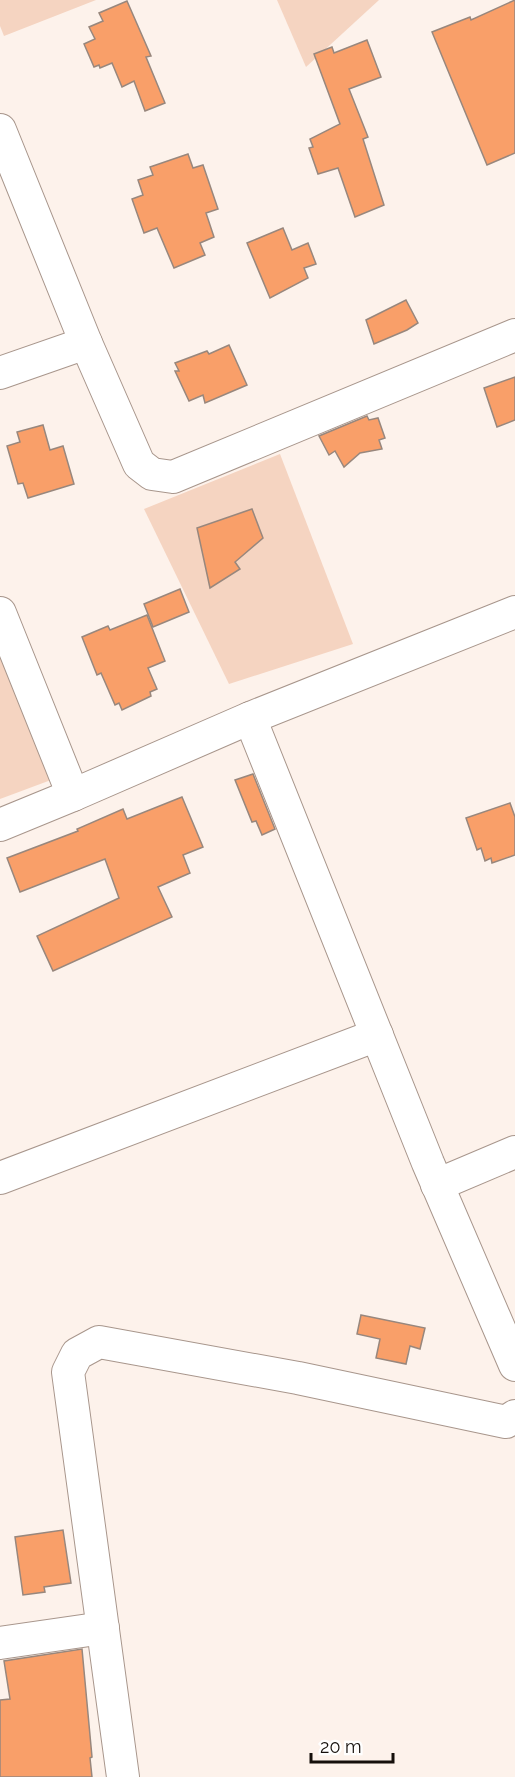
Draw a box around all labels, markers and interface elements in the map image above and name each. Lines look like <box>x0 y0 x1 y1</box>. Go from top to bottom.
scale bar <box>311 1726 394 1764</box>
text: 20 m <box>320 1736 362 1757</box>

